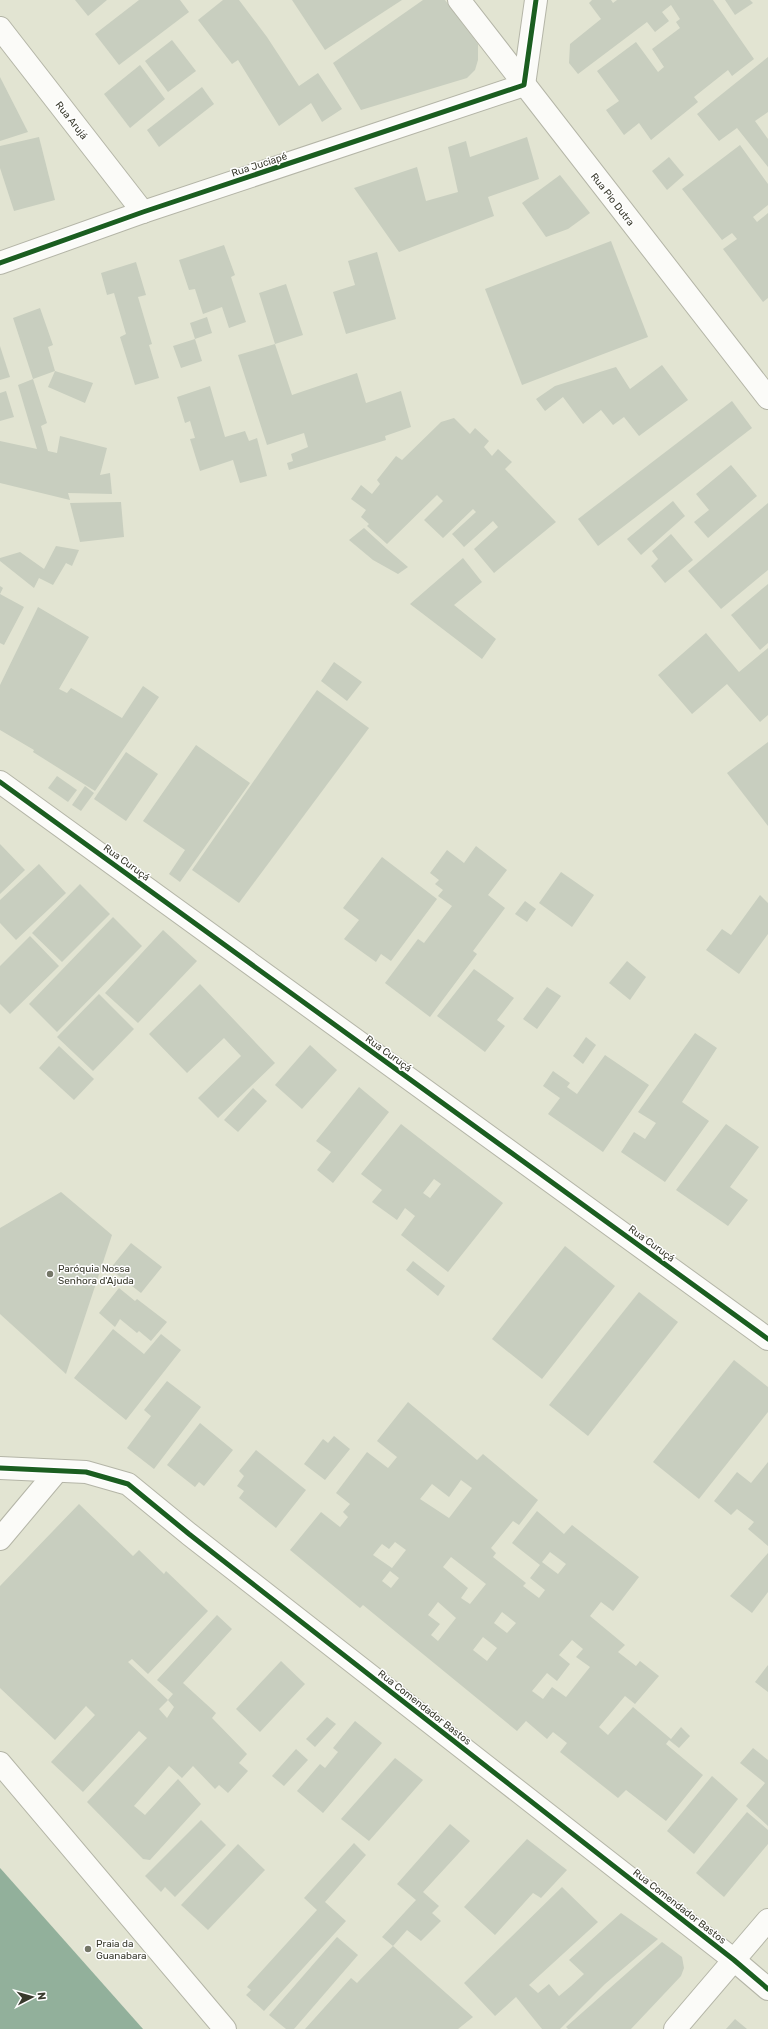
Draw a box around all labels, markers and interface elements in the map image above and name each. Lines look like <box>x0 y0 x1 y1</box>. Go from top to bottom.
street label: Rua Arujá <box>53 99 90 142</box>
street label: Rua Juciapé <box>230 150 289 180</box>
street label: Rua Pio Dutra <box>588 171 637 228</box>
street label: Rua Curuçá <box>101 842 152 884</box>
street label: Rua Curuçá <box>363 1033 414 1075</box>
street label: Rua Curuçá <box>626 1223 677 1265</box>
place label: Paróquia Nossa Senhora d'Ajuda <box>58 1263 134 1287</box>
marker: Paróquia Nossa Senhora d'Ajuda <box>45 1269 55 1279</box>
street label: Rua Comendador Bastos <box>375 1668 473 1748</box>
street label: Rua Comendador Bastos <box>630 1867 728 1947</box>
place label: Praia da Guanabara <box>96 1938 147 1962</box>
marker: Praia da Guanabara <box>83 1944 93 1954</box>
north arrow <box>12 1977 52 2017</box>
text: N <box>35 1991 48 2001</box>

